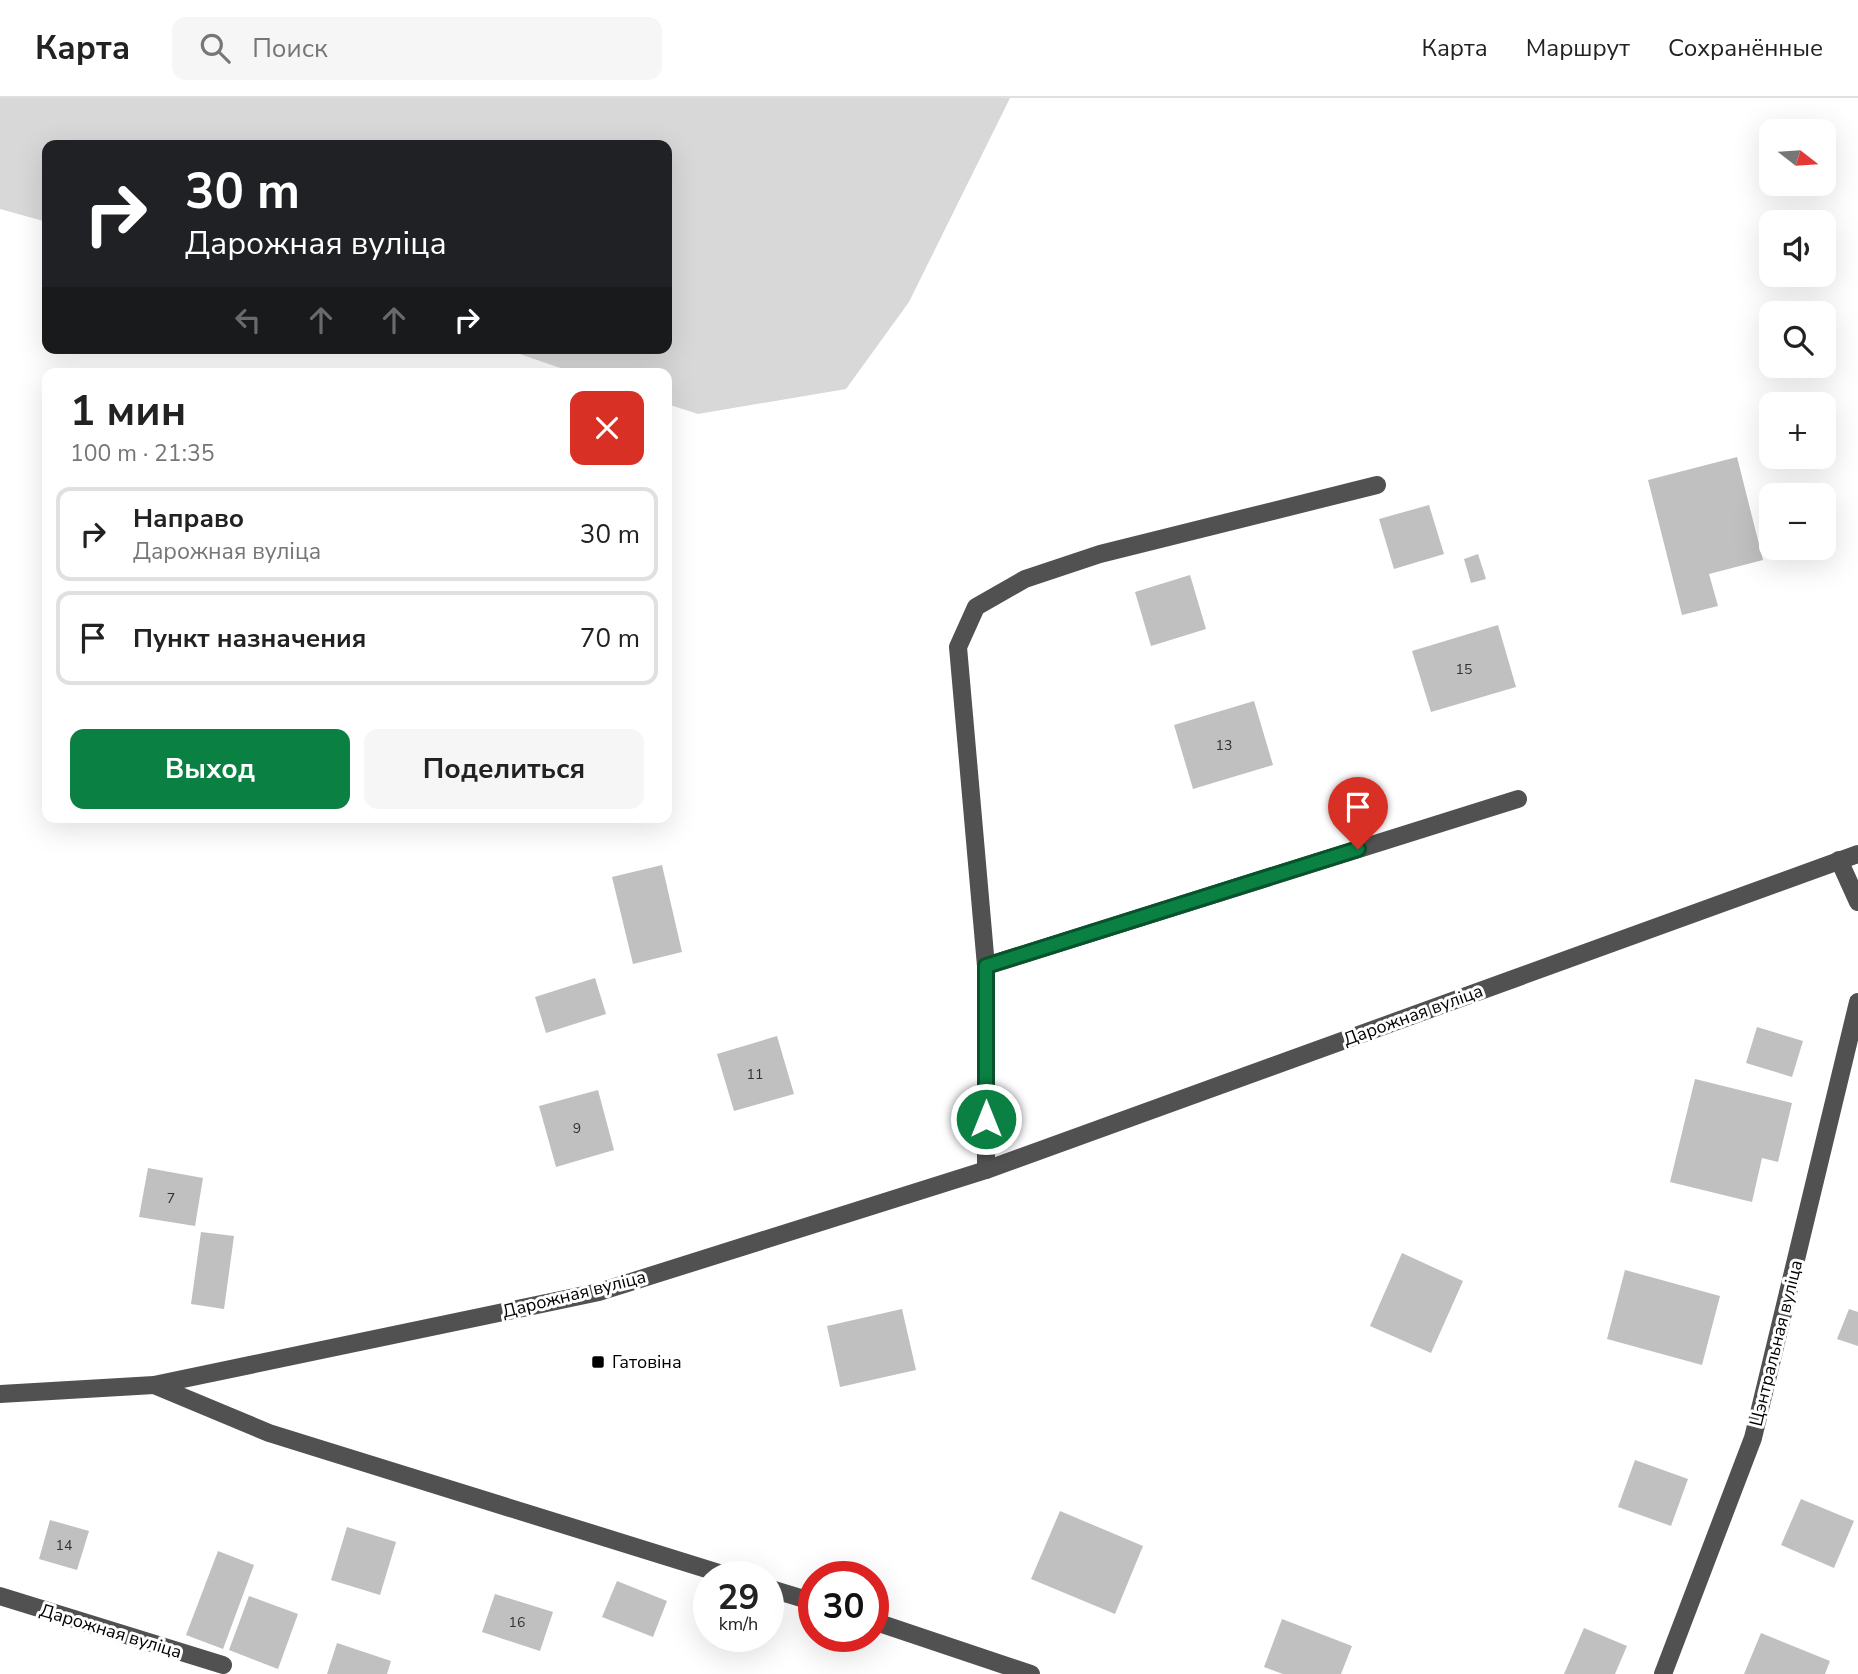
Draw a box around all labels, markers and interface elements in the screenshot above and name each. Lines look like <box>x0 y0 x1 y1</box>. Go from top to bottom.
search box <box>172 17 662 80</box>
text: Карта <box>35 26 130 71</box>
icon: search <box>196 29 234 67</box>
text: Поиск <box>252 31 328 66</box>
text: Карта <box>1422 32 1488 64</box>
text: Маршрут <box>1526 32 1630 64</box>
text: Сохранённые <box>1668 32 1823 64</box>
north arrow <box>1759 119 1836 196</box>
map controls <box>1759 119 1836 560</box>
text: 30 m <box>185 158 300 225</box>
icon: right <box>70 168 161 259</box>
button: sound <box>1759 210 1836 287</box>
text: Дарожная вуліца <box>185 222 447 265</box>
icon: left <box>229 301 267 339</box>
icon: ahead <box>302 301 340 339</box>
icon: ahead <box>375 301 413 339</box>
icon: right <box>448 301 486 339</box>
button: search <box>1759 301 1836 378</box>
text: 1 мин <box>70 383 186 440</box>
button: close <box>570 391 644 465</box>
button: + <box>1759 392 1836 469</box>
text: 100 m · 21:35 <box>70 438 215 469</box>
button: − <box>1759 483 1836 560</box>
text: Направо <box>133 501 244 536</box>
icon: right <box>74 515 112 553</box>
text: 30 m <box>580 517 640 552</box>
text: Дарожная вуліца <box>133 536 321 567</box>
icon: arrive <box>74 619 112 657</box>
text: Пункт назначения <box>133 621 366 656</box>
text: 70 m <box>580 621 640 656</box>
house number: 15 <box>1456 660 1472 679</box>
button: Выход <box>70 729 350 809</box>
button: Поделиться <box>364 729 644 809</box>
house number: 13 <box>1216 736 1232 755</box>
pin <box>1328 777 1388 849</box>
icon: arrive <box>1339 788 1377 826</box>
street label: Дарожная вуліца <box>1340 979 1486 1051</box>
house number: 11 <box>747 1065 763 1084</box>
position arrow <box>949 1082 1023 1156</box>
house number: 9 <box>573 1119 581 1138</box>
house number: 7 <box>167 1189 175 1208</box>
street label: Цэнтральная вуліца <box>1744 1257 1808 1429</box>
street label: Дарожная вуліца <box>500 1265 648 1323</box>
place label: Гатовіна <box>612 1350 682 1374</box>
marker: Гатовіна <box>590 1354 606 1370</box>
house number: 14 <box>56 1536 72 1555</box>
speed limit sign: 30 <box>798 1561 889 1652</box>
text: 29 <box>717 1574 760 1621</box>
street label: Дарожная вуліца <box>37 1598 185 1664</box>
text: km/h <box>719 1612 758 1636</box>
house number: 16 <box>509 1613 525 1632</box>

